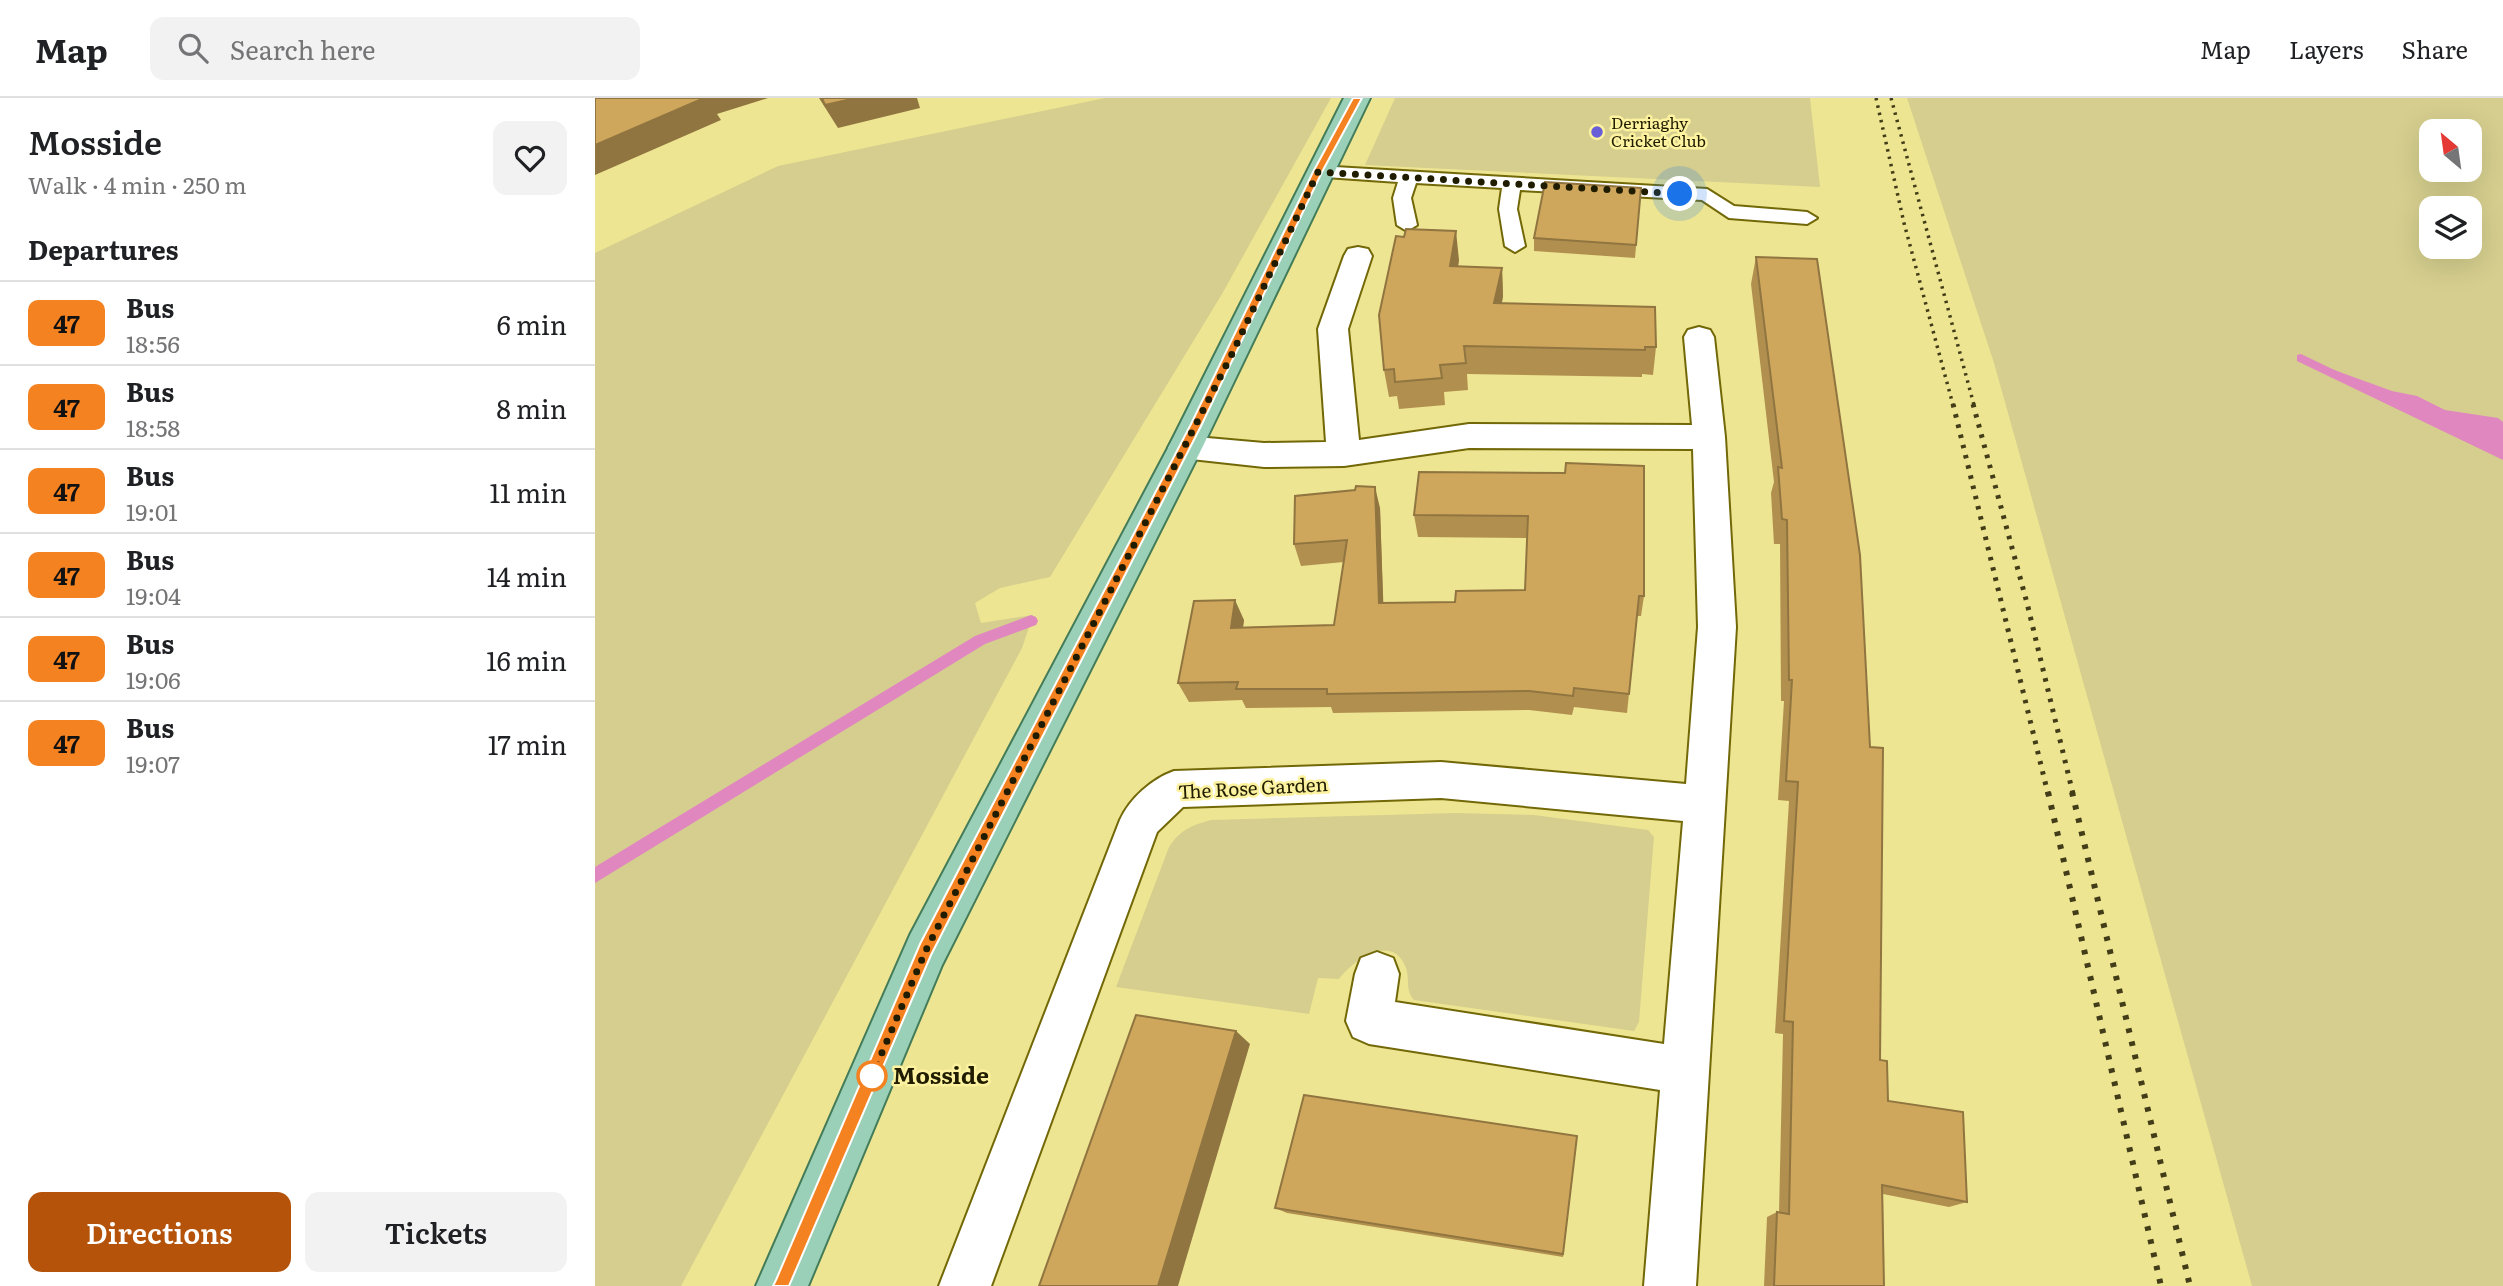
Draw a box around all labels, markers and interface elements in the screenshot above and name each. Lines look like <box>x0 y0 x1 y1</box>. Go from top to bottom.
search box <box>150 17 640 80</box>
text: Map <box>35 24 108 73</box>
icon: search <box>174 29 212 67</box>
text: Search here <box>230 29 376 68</box>
text: Map <box>2200 31 2251 66</box>
text: Layers <box>2289 31 2363 66</box>
text: Share <box>2401 31 2468 66</box>
place label: Derriaghy Cricket Club <box>1611 110 1706 152</box>
text: Mosside <box>28 116 162 165</box>
north arrow <box>2419 119 2481 182</box>
map controls <box>2419 119 2482 259</box>
button: heart <box>493 121 567 195</box>
marker: Derriaghy Cricket Club <box>1589 124 1605 140</box>
text: Walk · 4 min · 250 m <box>28 167 247 201</box>
your location <box>1662 176 1697 211</box>
button: layers <box>2419 196 2482 259</box>
text: Departures <box>28 229 179 268</box>
text: Bus <box>126 287 174 326</box>
text: 6 min <box>497 304 567 343</box>
text: 47 <box>53 305 80 340</box>
text: 18:56 <box>126 326 180 360</box>
text: Bus <box>126 371 174 410</box>
text: 8 min <box>496 388 567 427</box>
text: 47 <box>53 389 80 424</box>
text: 18:58 <box>126 410 180 444</box>
text: Bus <box>126 455 174 494</box>
text: 11 min <box>490 472 567 511</box>
text: 47 <box>53 473 80 508</box>
text: 19:01 <box>126 494 178 528</box>
text: Bus <box>126 539 174 578</box>
text: 14 min <box>487 556 567 595</box>
text: 47 <box>53 557 80 592</box>
text: 19:04 <box>126 578 181 612</box>
text: Bus <box>126 623 174 662</box>
text: 16 min <box>486 640 567 679</box>
text: 47 <box>53 641 80 676</box>
text: 19:06 <box>126 662 181 696</box>
text: Bus <box>126 707 174 746</box>
text: 17 min <box>488 724 567 763</box>
text: 47 <box>53 725 80 760</box>
text: 19:07 <box>126 746 180 780</box>
street label: The Rose Garden <box>1177 769 1329 805</box>
place label: Mosside <box>893 1057 989 1091</box>
marker: Mosside <box>857 1061 887 1091</box>
button: Directions <box>28 1192 291 1272</box>
button: Tickets <box>305 1192 567 1272</box>

